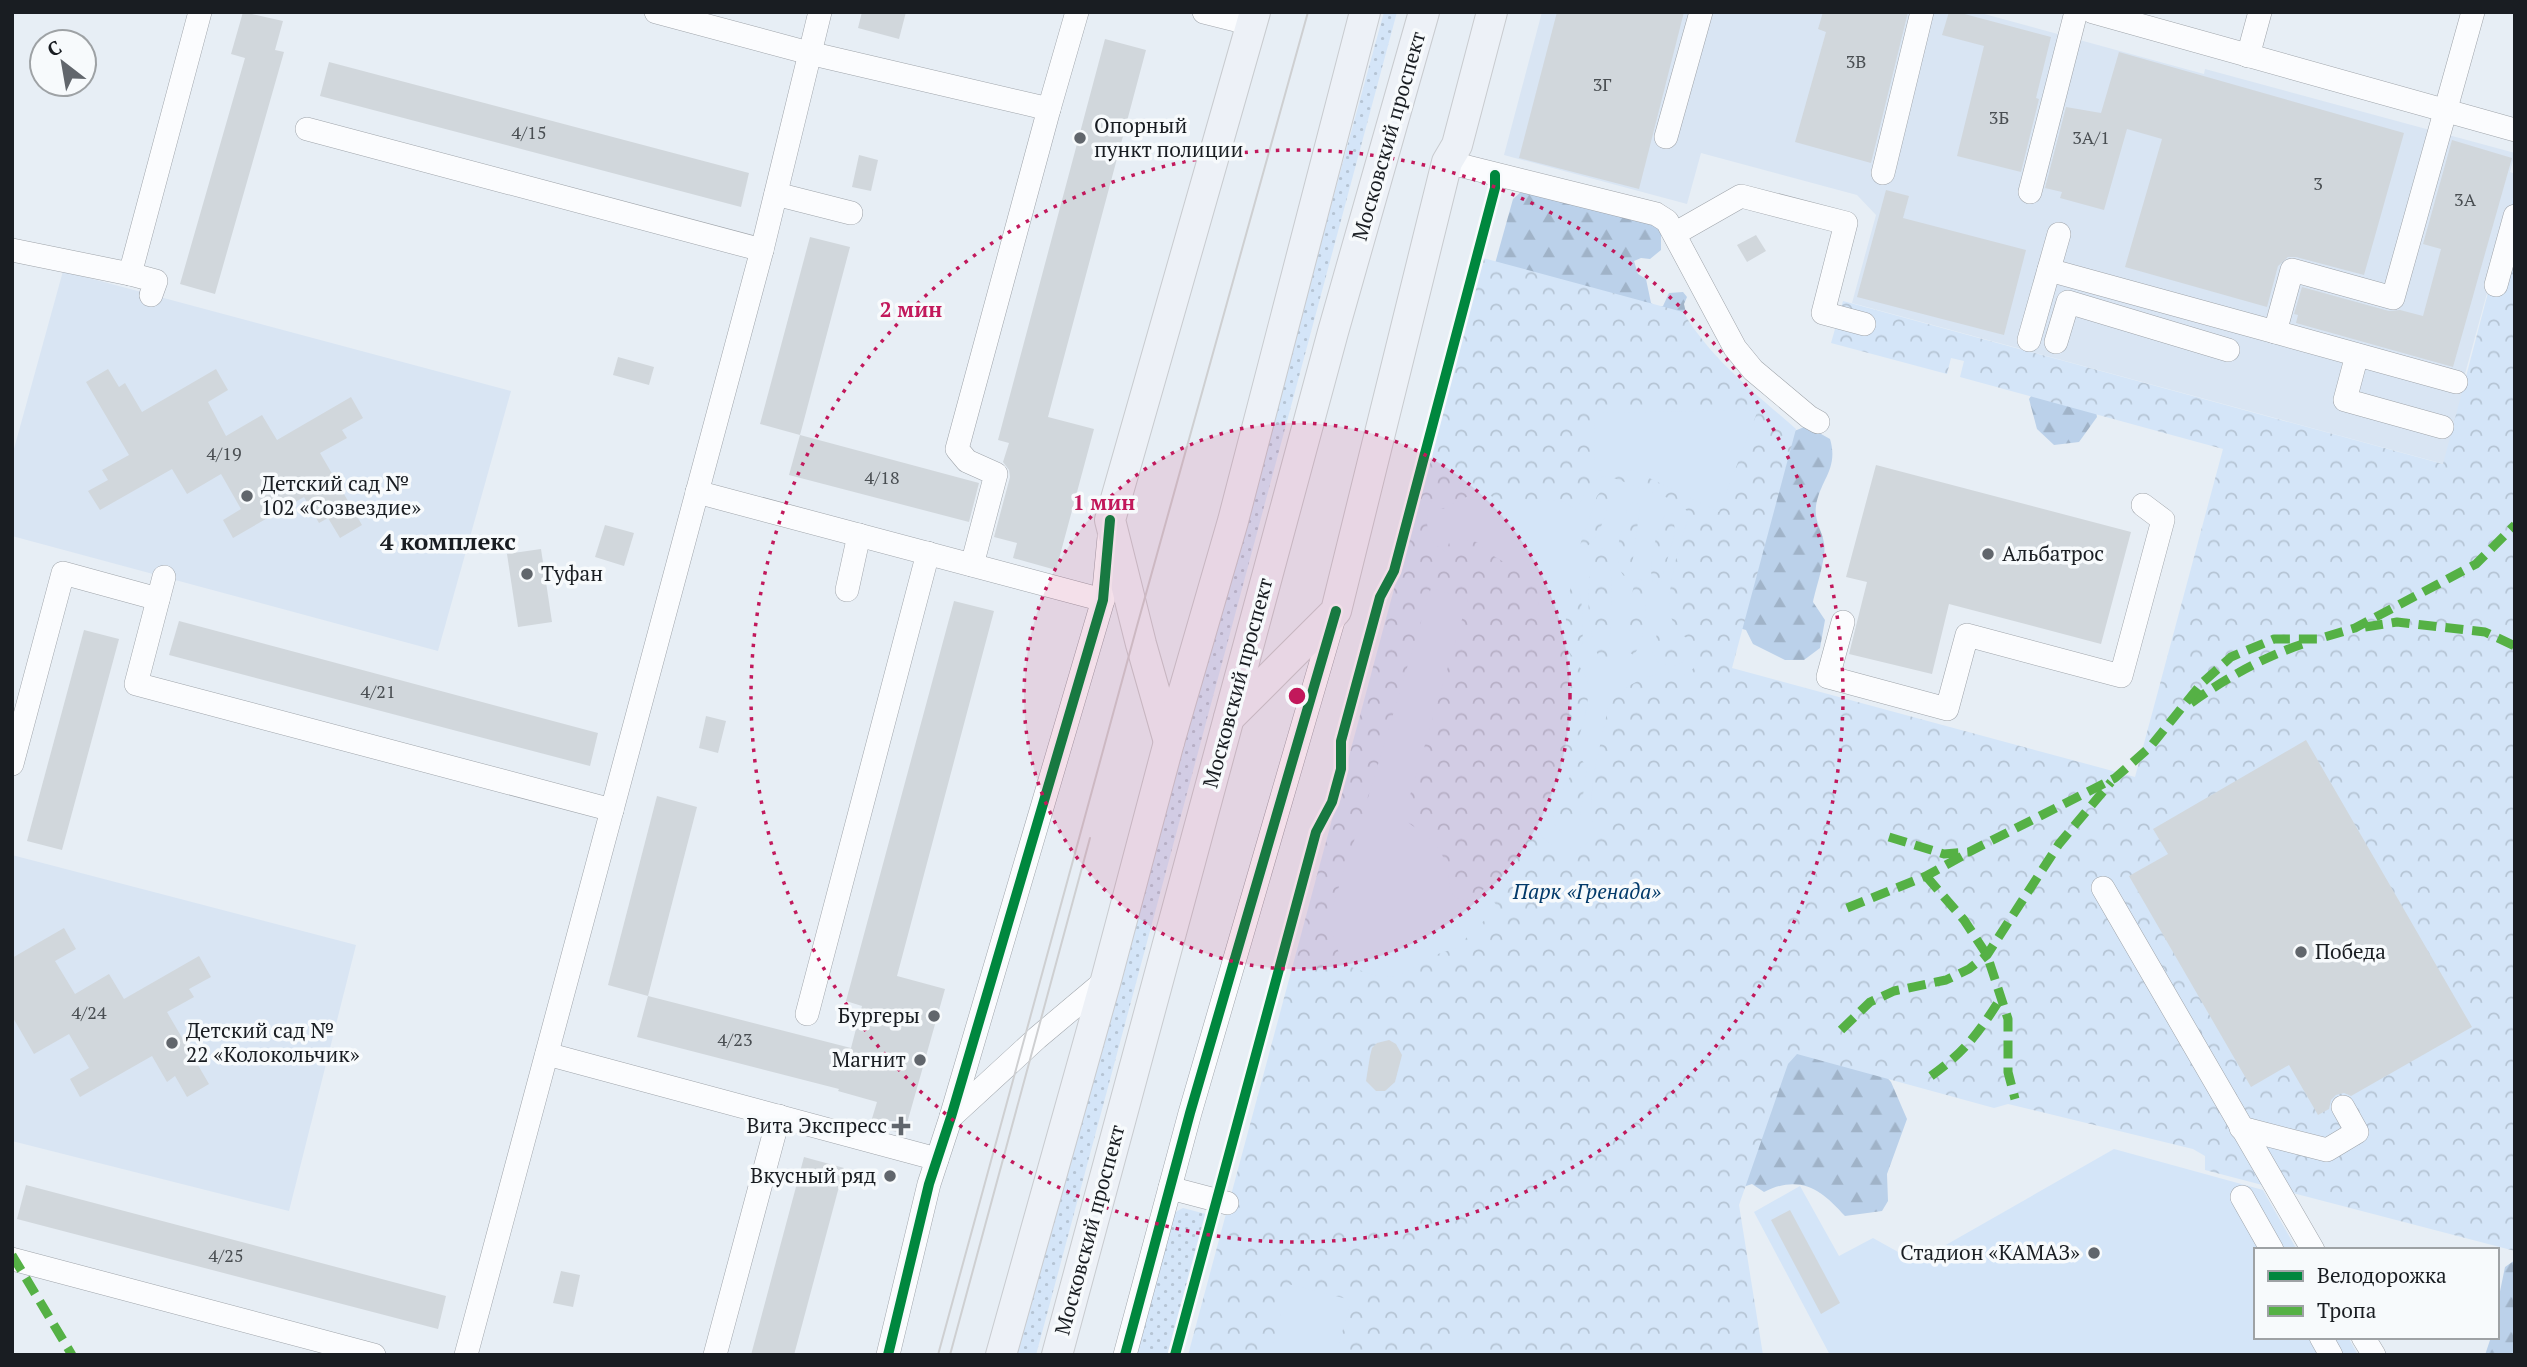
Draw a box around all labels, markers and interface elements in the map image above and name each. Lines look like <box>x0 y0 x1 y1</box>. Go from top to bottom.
north arrow <box>28 28 98 98</box>
street label: Московский проспект <box>1345 28 1431 244</box>
text: С <box>42 34 66 62</box>
house number: 3В <box>1846 49 1866 73</box>
house number: 3Г <box>1593 72 1611 96</box>
house number: 3Б <box>1989 105 2009 129</box>
place label: Опорный пункт полиции <box>1094 111 1243 163</box>
house number: 4/15 <box>512 120 546 144</box>
house number: 3А/1 <box>2072 125 2110 149</box>
marker: Опорный пункт полиции <box>1072 130 1088 146</box>
house number: 3 <box>2313 171 2323 195</box>
house number: 3А <box>2454 187 2477 211</box>
text: 2 мин <box>880 295 942 323</box>
house number: 4/19 <box>207 441 241 465</box>
house number: 4/18 <box>865 465 899 489</box>
place label: Детский сад № 102 «Созвездие» <box>261 469 421 521</box>
marker: Детский сад № 102 «Созвездие» <box>239 488 255 504</box>
text: 1 мин <box>1073 488 1135 516</box>
district label: 4 комплекс <box>380 525 516 557</box>
place label: Альбатрос <box>2002 539 2104 567</box>
marker: Альбатрос <box>1980 546 1996 562</box>
place label: Туфан <box>541 559 603 587</box>
marker: Туфан <box>519 566 535 582</box>
street label: Московский проспект <box>1196 575 1279 791</box>
house number: 4/21 <box>361 679 395 703</box>
centre of rings <box>1285 684 1309 708</box>
park label: Парк «Гренада» <box>1512 877 1661 905</box>
place label: Победа <box>2315 937 2386 965</box>
marker: Победа <box>2293 944 2309 960</box>
house number: 4/24 <box>72 1000 107 1024</box>
place label: Бургеры <box>838 1001 920 1029</box>
marker: Бургеры <box>926 1008 942 1024</box>
place label: Детский сад № 22 «Колокольчик» <box>186 1016 360 1068</box>
house number: 4/23 <box>718 1027 752 1051</box>
marker: Детский сад № 22 «Колокольчик» <box>164 1035 180 1051</box>
place label: Магнит <box>832 1045 906 1073</box>
marker: Магнит <box>912 1052 928 1068</box>
place label: Вита Экспресс <box>746 1111 887 1139</box>
marker: Вита Экспресс <box>893 1118 909 1134</box>
street label: Московский проспект <box>1048 1122 1131 1338</box>
place label: Вкусный ряд <box>750 1161 876 1189</box>
marker: Вкусный ряд <box>882 1168 898 1184</box>
place label: Стадион «КАМАЗ» <box>1900 1238 2080 1266</box>
house number: 4/25 <box>209 1243 243 1267</box>
marker: Стадион «КАМАЗ» <box>2086 1245 2102 1261</box>
legend <box>2254 1248 2499 1339</box>
text: Велодорожка <box>2317 1261 2447 1289</box>
text: Тропа <box>2317 1296 2377 1324</box>

